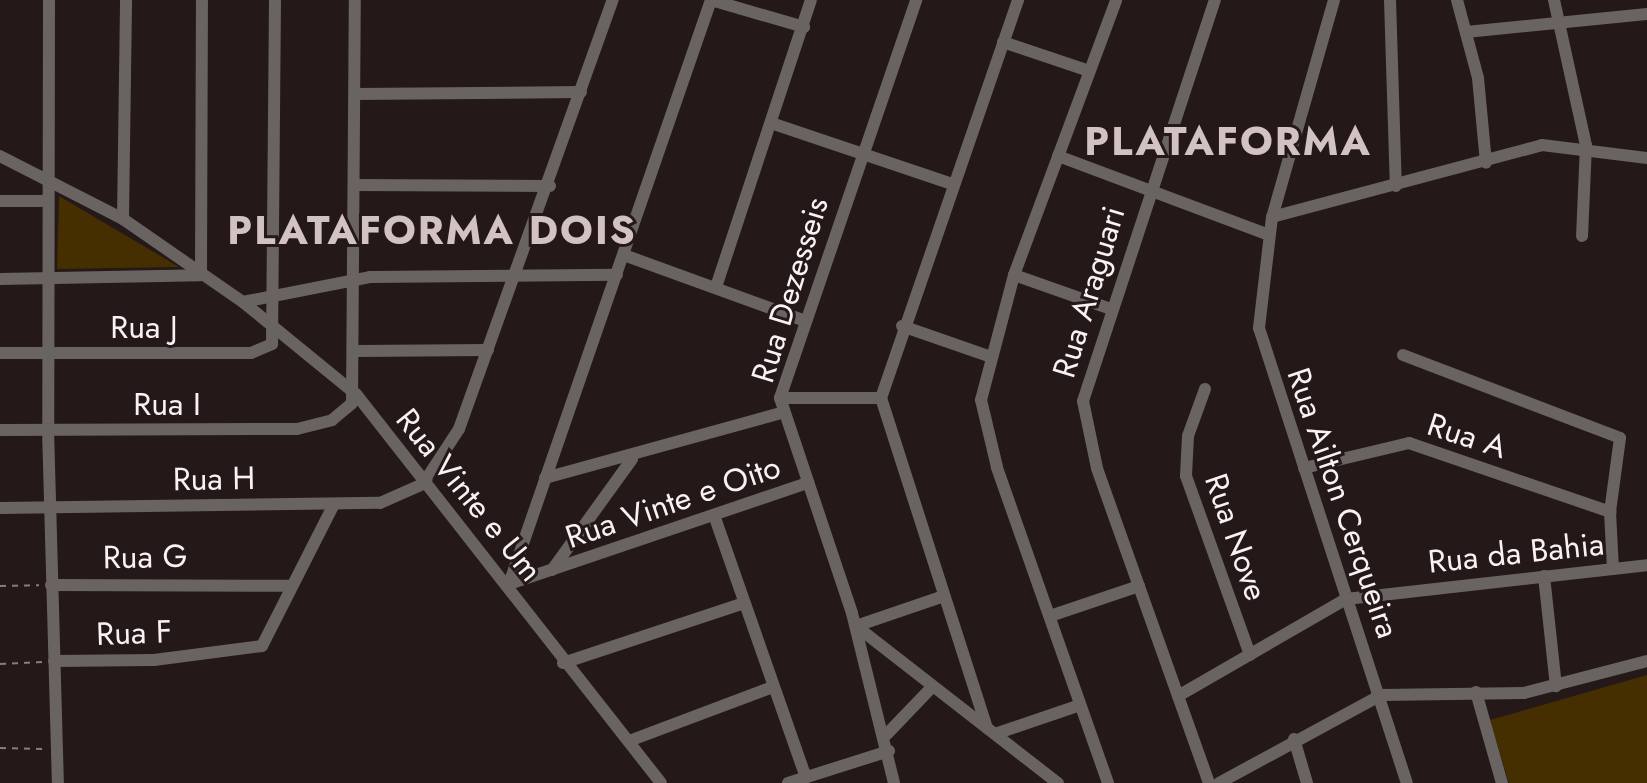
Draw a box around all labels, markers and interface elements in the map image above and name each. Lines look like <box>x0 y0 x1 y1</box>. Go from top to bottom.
district label: PLATAFORMA <box>1084 117 1372 165</box>
street label: Rua Dezesseis <box>744 193 836 387</box>
street label: Rua Araguari <box>1045 202 1133 382</box>
district label: PLATAFORMA DOIS <box>227 206 637 254</box>
street label: Rua J <box>110 308 178 346</box>
street label: Rua Ailton Cerqueira <box>1279 363 1407 643</box>
street label: Rua I <box>133 385 201 423</box>
street label: Rua Vinte e Um <box>388 401 550 589</box>
street label: Rua A <box>1423 405 1511 467</box>
street label: Rua Vinte e Oito <box>561 447 785 557</box>
street label: Rua H <box>172 459 256 499</box>
street label: Rua Nove <box>1196 469 1276 605</box>
street label: Rua da Bahia <box>1426 525 1606 581</box>
street label: Rua G <box>102 537 188 577</box>
street label: Rua F <box>95 612 173 654</box>

